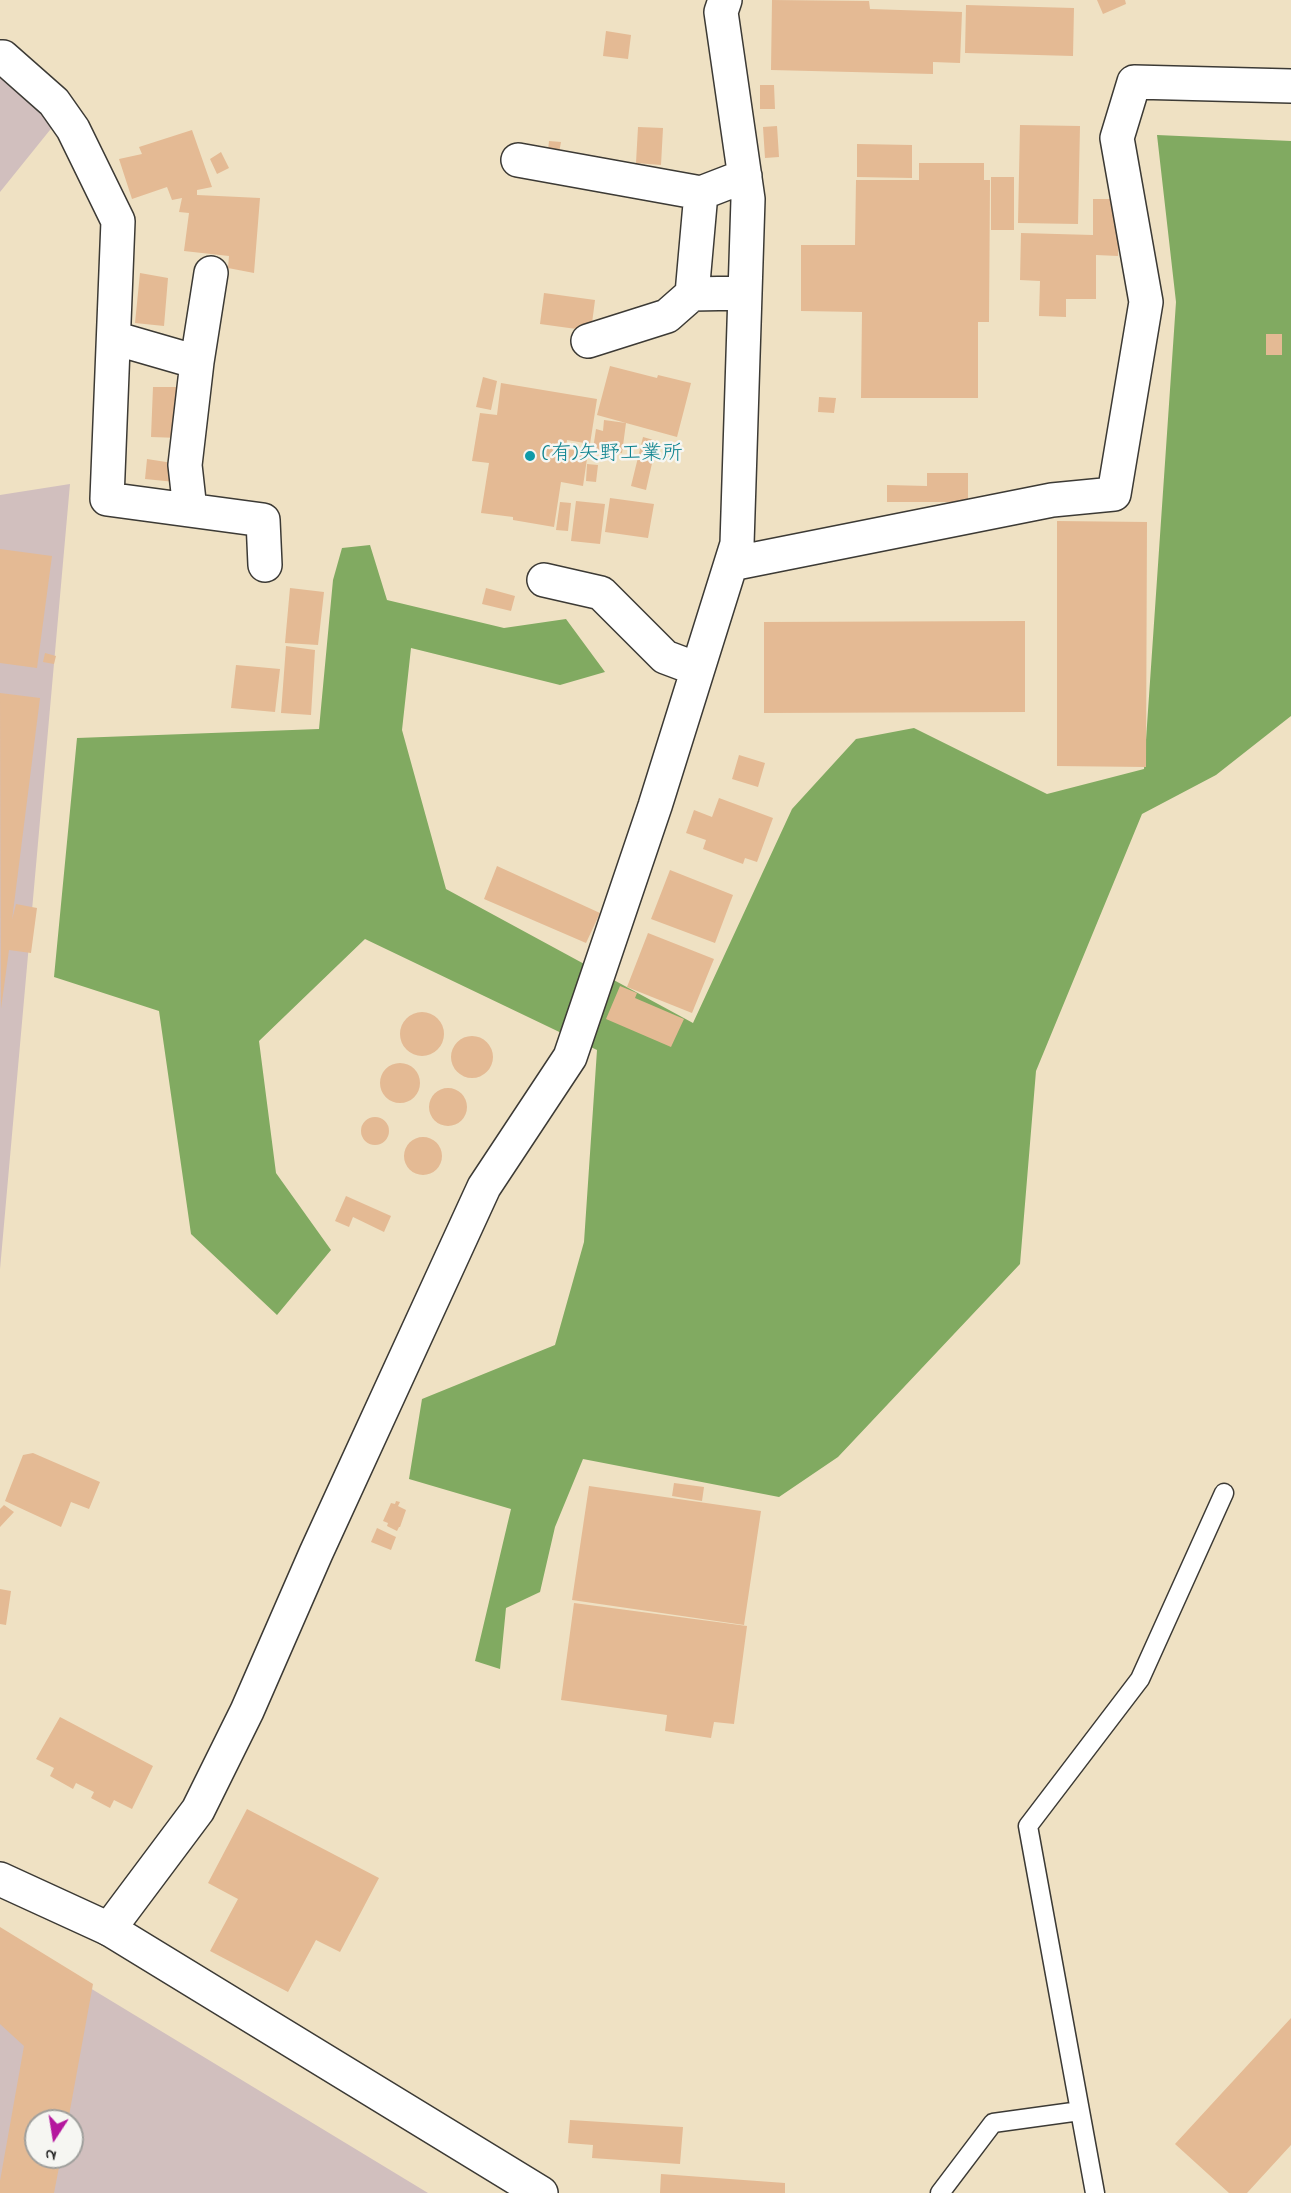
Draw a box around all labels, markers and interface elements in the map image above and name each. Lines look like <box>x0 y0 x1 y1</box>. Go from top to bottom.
place label: (有)矢野工業所 <box>542 443 683 469</box>
marker: (有)矢野工業所 <box>523 449 537 463</box>
north arrow <box>24 2109 84 2169</box>
text: N <box>43 2142 58 2168</box>

